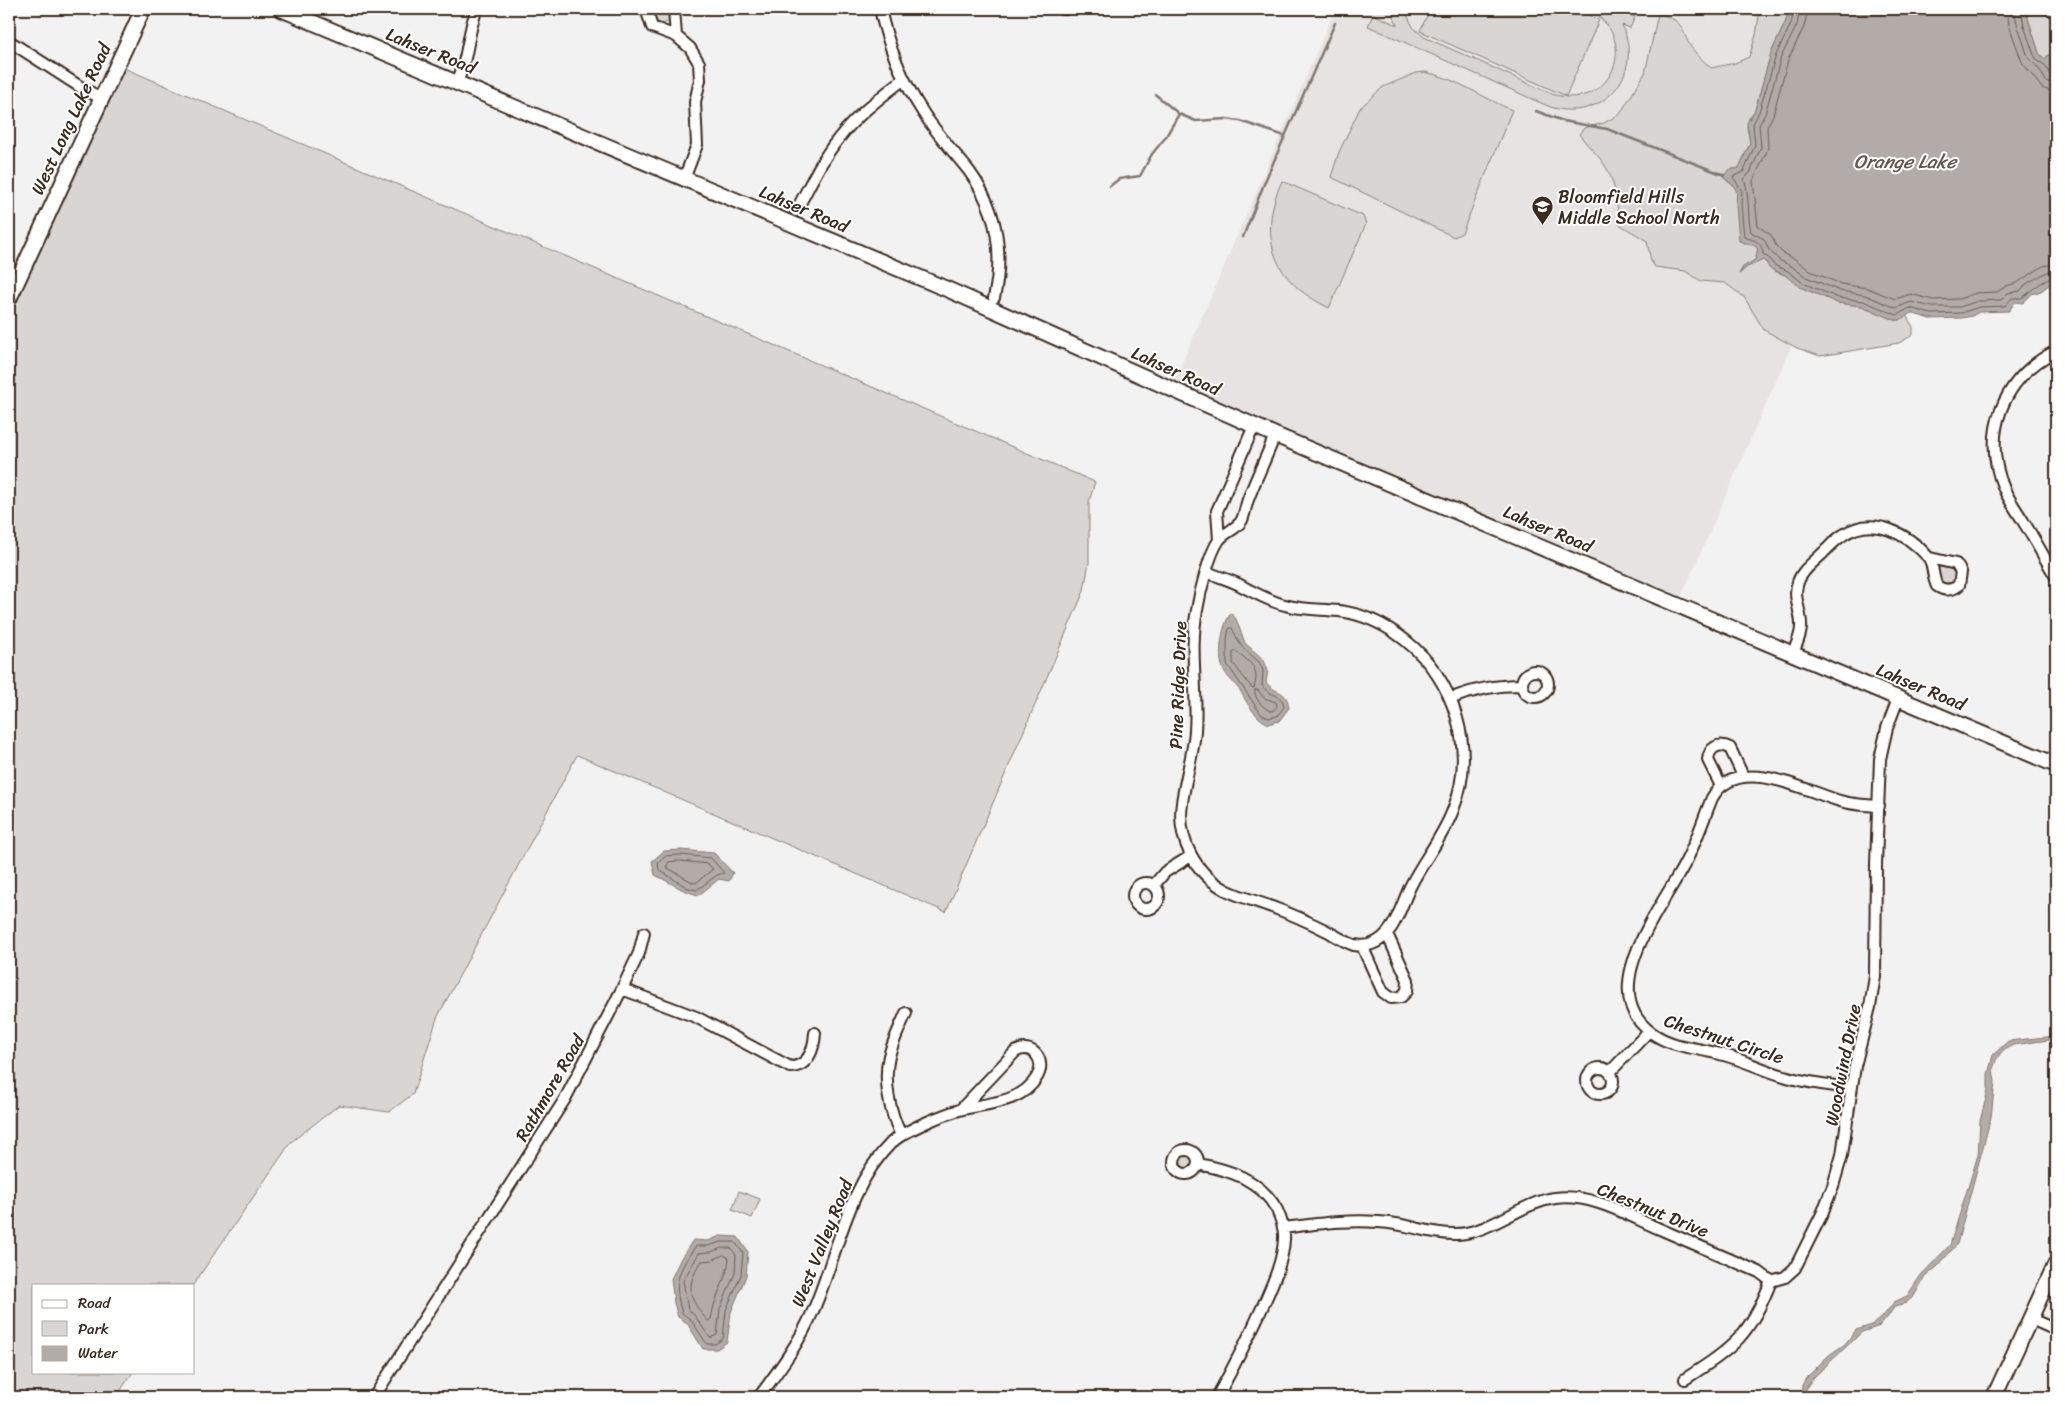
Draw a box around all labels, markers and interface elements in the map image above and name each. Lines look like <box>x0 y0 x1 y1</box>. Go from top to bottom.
street label: Lahser Road <box>381 18 482 84</box>
street label: West Long Lake Road <box>22 36 121 200</box>
water label: Orange Lake <box>1854 145 1958 178</box>
street label: Lahser Road <box>754 176 855 243</box>
place label: Bloomfield Hills Middle School North <box>1558 181 1720 234</box>
school or university icon: Bloomfield Hills Middle School North <box>1530 195 1554 226</box>
street label: Lahser Road <box>1126 337 1227 405</box>
street label: Lahser Road <box>1498 496 1599 563</box>
street label: Pine Ridge Drive <box>1160 620 1196 750</box>
street label: Lahser Road <box>1871 654 1972 721</box>
street label: Woodwind Drive <box>1815 1001 1871 1129</box>
street label: Chestnut Circle <box>1660 1005 1788 1073</box>
street label: Rathmore Road <box>506 1027 595 1148</box>
street label: West Valley Road <box>782 1173 863 1312</box>
street label: Chestnut Drive <box>1592 1173 1714 1247</box>
legend <box>32 1284 195 1374</box>
text: Road <box>78 1290 111 1316</box>
text: Park <box>78 1316 109 1342</box>
text: Water <box>78 1340 118 1366</box>

